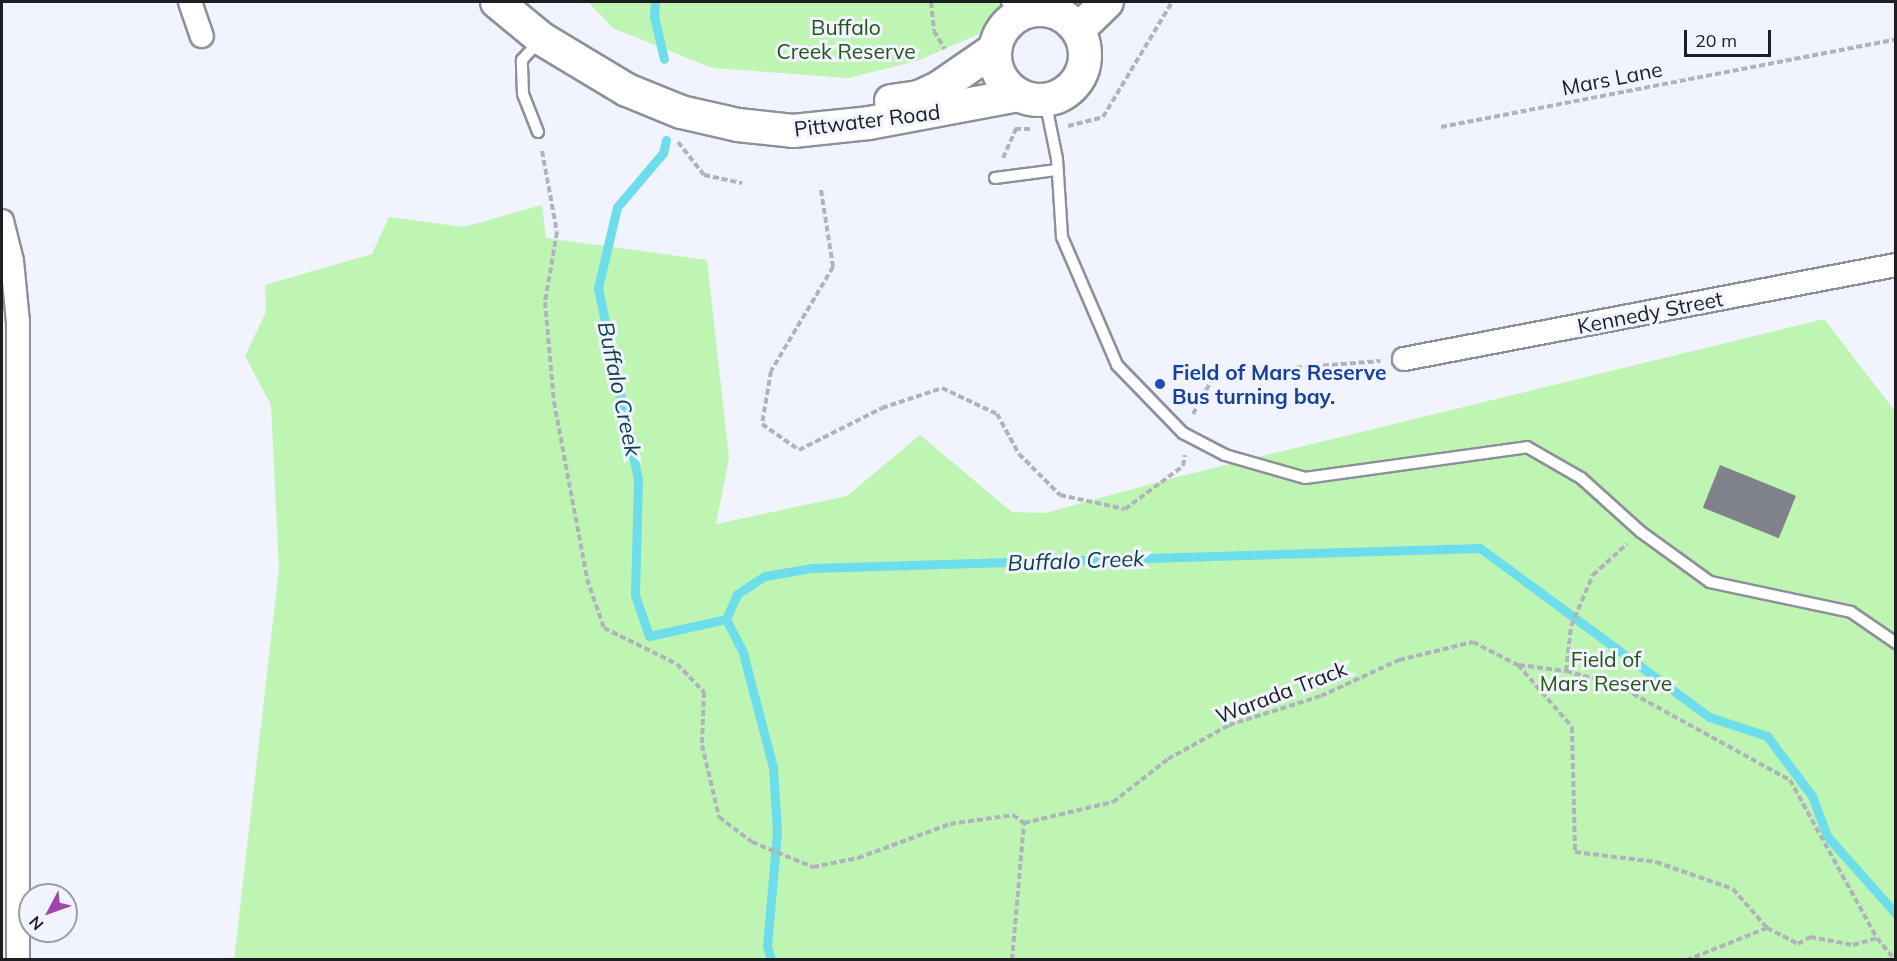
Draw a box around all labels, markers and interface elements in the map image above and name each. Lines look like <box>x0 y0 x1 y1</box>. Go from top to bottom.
park label: Buffalo Creek Reserve <box>776 14 916 64</box>
scale bar <box>1687 18 1774 56</box>
text: 20 m <box>1695 29 1737 52</box>
street label: Mars Lane <box>1560 56 1664 100</box>
street label: Pittwater Road <box>792 99 942 141</box>
street label: Kennedy Street <box>1575 286 1725 338</box>
water label: Buffalo Creek <box>592 319 646 459</box>
place label: Field of Mars Reserve Bus turning bay. <box>1172 359 1386 409</box>
marker: Field of Mars Reserve Bus turning bay. <box>1153 377 1167 391</box>
water label: Buffalo Creek <box>1007 545 1145 577</box>
park label: Field of Mars Reserve <box>1540 646 1672 696</box>
street label: Warada Track <box>1212 656 1350 728</box>
north arrow <box>18 883 78 943</box>
text: N <box>24 912 47 935</box>

